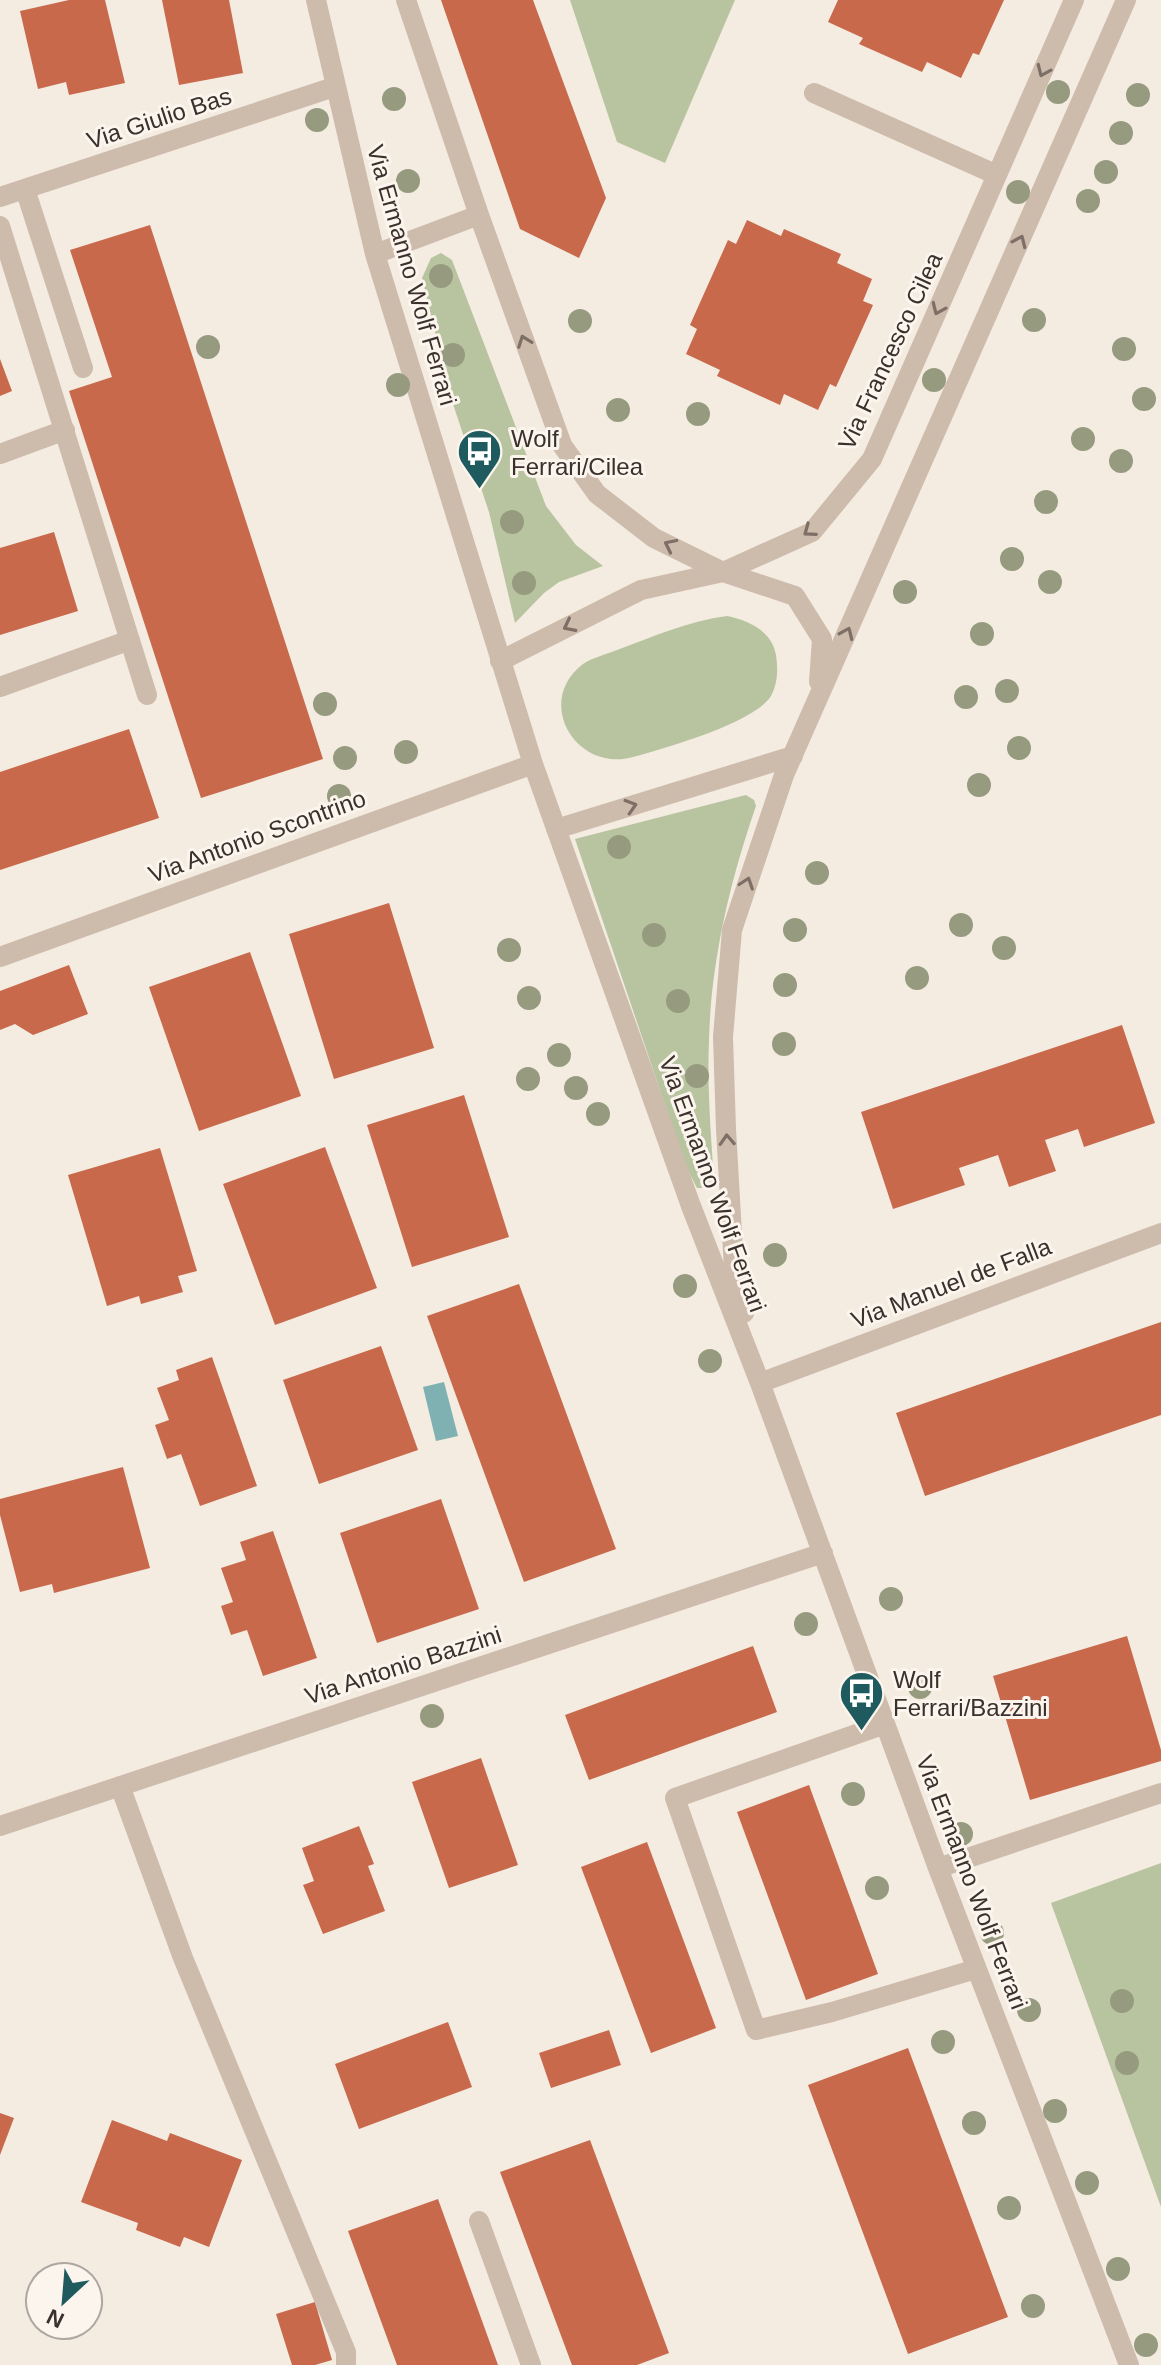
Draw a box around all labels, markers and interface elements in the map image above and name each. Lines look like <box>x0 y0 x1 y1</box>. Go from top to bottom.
one-way arrow <box>1036 63 1052 78</box>
street label: Via Giulio Bas <box>83 82 235 154</box>
street label: Via Ermanno Wolf Ferrari <box>362 142 462 408</box>
one-way arrow <box>1010 235 1026 249</box>
street label: Via Francesco Cilea <box>832 248 948 454</box>
one-way arrow <box>932 301 948 316</box>
one-way arrow <box>518 335 534 349</box>
place label: Wolf Ferrari/Cilea <box>511 425 644 480</box>
bus stop icon: Wolf Ferrari/Cilea <box>456 428 504 491</box>
one-way arrow <box>803 521 818 536</box>
one-way arrow <box>663 540 678 555</box>
one-way arrow <box>563 617 578 632</box>
one-way arrow <box>837 627 853 641</box>
street label: Via Antonio Scontrino <box>145 784 369 888</box>
one-way arrow <box>624 799 637 815</box>
one-way arrow <box>738 877 754 891</box>
street label: Via Ermanno Wolf Ferrari <box>654 1053 772 1315</box>
one-way arrow <box>718 1133 735 1146</box>
street label: Via Manuel de Falla <box>847 1232 1055 1334</box>
street label: Via Antonio Bazzini <box>301 1620 505 1710</box>
place label: Wolf Ferrari/Bazzini <box>893 1666 1048 1721</box>
bus stop icon: Wolf Ferrari/Bazzini <box>838 1669 886 1732</box>
street label: Via Ermanno Wolf Ferrari <box>911 1751 1033 2013</box>
north arrow <box>24 2261 104 2341</box>
text: N <box>43 2304 68 2333</box>

